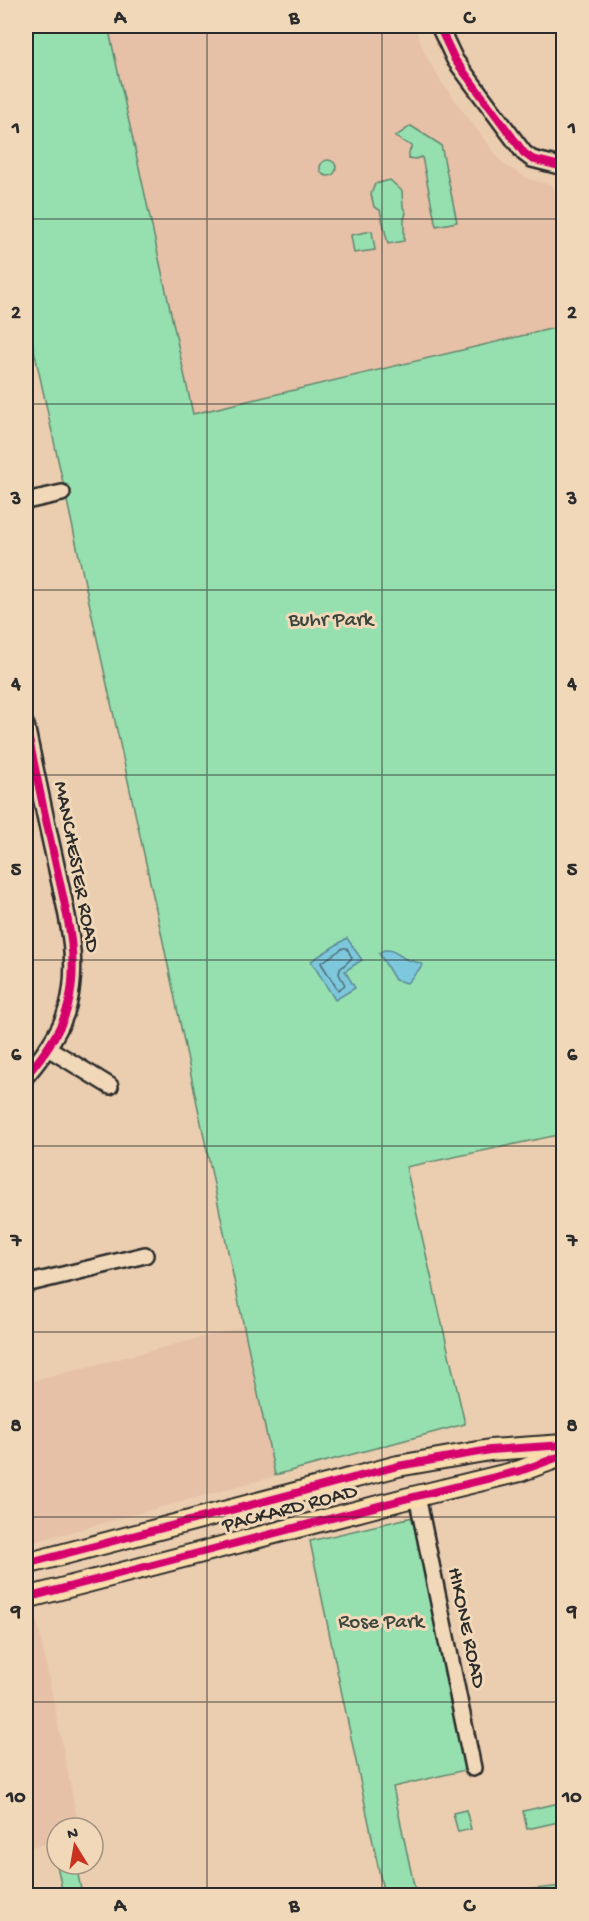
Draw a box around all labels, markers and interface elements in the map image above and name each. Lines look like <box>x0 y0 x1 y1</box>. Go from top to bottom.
text: A <box>113 8 128 31</box>
text: B <box>288 8 300 31</box>
text: C <box>463 8 477 31</box>
text: 1 <box>11 118 20 141</box>
text: 1 <box>567 118 576 141</box>
text: 2 <box>11 303 21 326</box>
text: 2 <box>567 303 577 326</box>
text: 3 <box>10 489 21 512</box>
text: 3 <box>566 489 577 512</box>
park label: Buhr Park <box>288 609 376 634</box>
text: 4 <box>10 674 21 697</box>
text: 4 <box>566 674 577 697</box>
street label: MANCHESTER ROAD <box>46 779 104 955</box>
text: 5 <box>11 860 22 883</box>
text: 5 <box>567 860 578 883</box>
text: 6 <box>11 1045 22 1068</box>
text: 6 <box>567 1045 578 1068</box>
text: 7 <box>10 1231 23 1254</box>
text: 7 <box>566 1231 579 1254</box>
text: 8 <box>11 1416 22 1439</box>
text: 8 <box>567 1416 578 1439</box>
street label: PACKARD ROAD <box>219 1480 361 1540</box>
street label: HIKONE ROAD <box>440 1565 490 1691</box>
text: 9 <box>10 1602 21 1625</box>
text: 9 <box>566 1602 577 1625</box>
park label: Rose Park <box>338 1611 426 1636</box>
text: 10 <box>5 1787 26 1810</box>
text: 10 <box>561 1787 582 1810</box>
north arrow <box>45 1816 105 1876</box>
text: N <box>66 1824 80 1845</box>
text: A <box>113 1896 128 1919</box>
text: B <box>288 1896 300 1919</box>
text: C <box>463 1896 477 1919</box>

